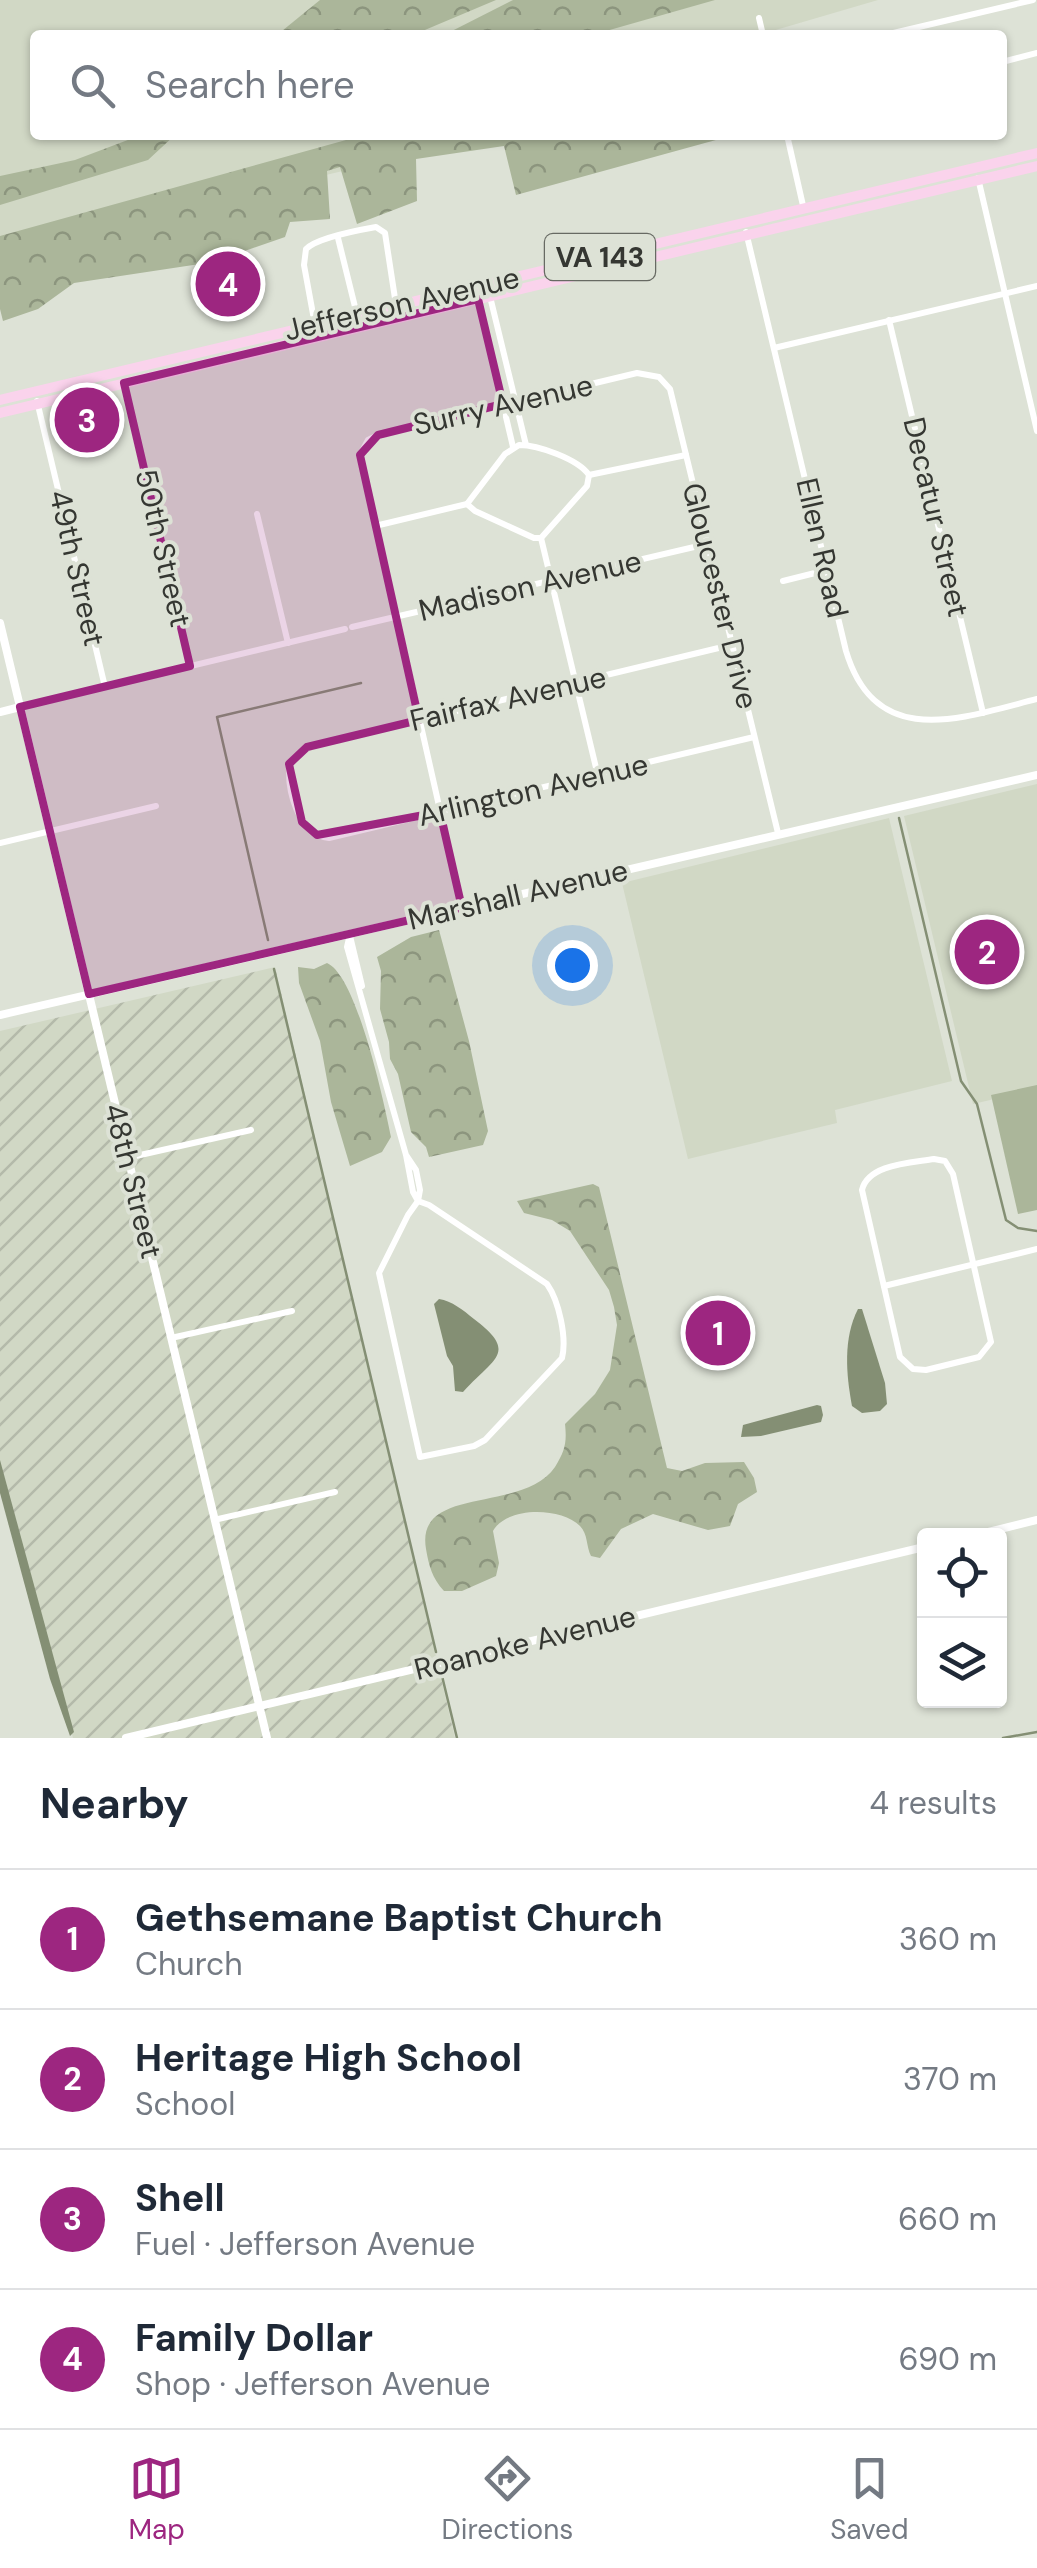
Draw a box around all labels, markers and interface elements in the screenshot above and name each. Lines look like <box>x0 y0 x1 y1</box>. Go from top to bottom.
search box <box>30 30 1007 140</box>
icon: search <box>65 58 120 113</box>
text: Search here <box>145 60 355 110</box>
road number: VA 143 <box>545 234 655 280</box>
pin: 4 <box>196 246 260 322</box>
street label: Jefferson Avenue <box>281 258 523 350</box>
street label: Surry Avenue <box>409 365 597 444</box>
pin: 3 <box>54 382 120 458</box>
street label: Decatur Street <box>895 413 978 621</box>
street label: 50th Street <box>126 465 201 631</box>
street label: Ellen Road <box>787 474 858 622</box>
street label: Gloucester Drive <box>674 479 767 713</box>
street label: 49th Street <box>41 486 114 650</box>
street label: Madison Avenue <box>415 541 645 630</box>
street label: Fairfax Avenue <box>406 657 610 740</box>
street label: Arlington Avenue <box>414 744 652 835</box>
street label: Marshall Avenue <box>404 850 632 939</box>
pin: 2 <box>954 914 1020 990</box>
your location <box>547 940 598 991</box>
street label: 48th Street <box>95 1099 172 1262</box>
pin: 1 <box>686 1296 750 1370</box>
map controls <box>917 1528 1007 1708</box>
button: locate <box>917 1528 1007 1618</box>
street label: Roanoke Avenue <box>410 1596 640 1689</box>
button: layers <box>917 1618 1007 1708</box>
text: Nearby <box>40 1776 189 1831</box>
text: 4 results <box>870 1782 997 1824</box>
text: Gethsemane Baptist Church <box>135 1893 663 1943</box>
text: 1 <box>67 1918 78 1960</box>
text: 360 m <box>899 1918 997 1960</box>
text: Church <box>135 1943 243 1985</box>
text: Heritage High School <box>135 2033 522 2083</box>
text: 2 <box>63 2058 82 2100</box>
text: 370 m <box>903 2058 997 2100</box>
text: School <box>135 2083 235 2125</box>
text: Shell <box>135 2173 225 2223</box>
text: 3 <box>63 2198 82 2240</box>
text: 660 m <box>898 2198 997 2240</box>
text: Fuel · Jefferson Avenue <box>135 2223 475 2265</box>
text: Family Dollar <box>135 2313 373 2363</box>
text: 4 <box>62 2338 83 2380</box>
text: 690 m <box>899 2338 997 2380</box>
text: Shop · Jefferson Avenue <box>135 2363 490 2405</box>
tab: Map <box>128 2451 185 2548</box>
tab: Directions <box>442 2451 573 2548</box>
tab: Saved <box>830 2451 909 2548</box>

